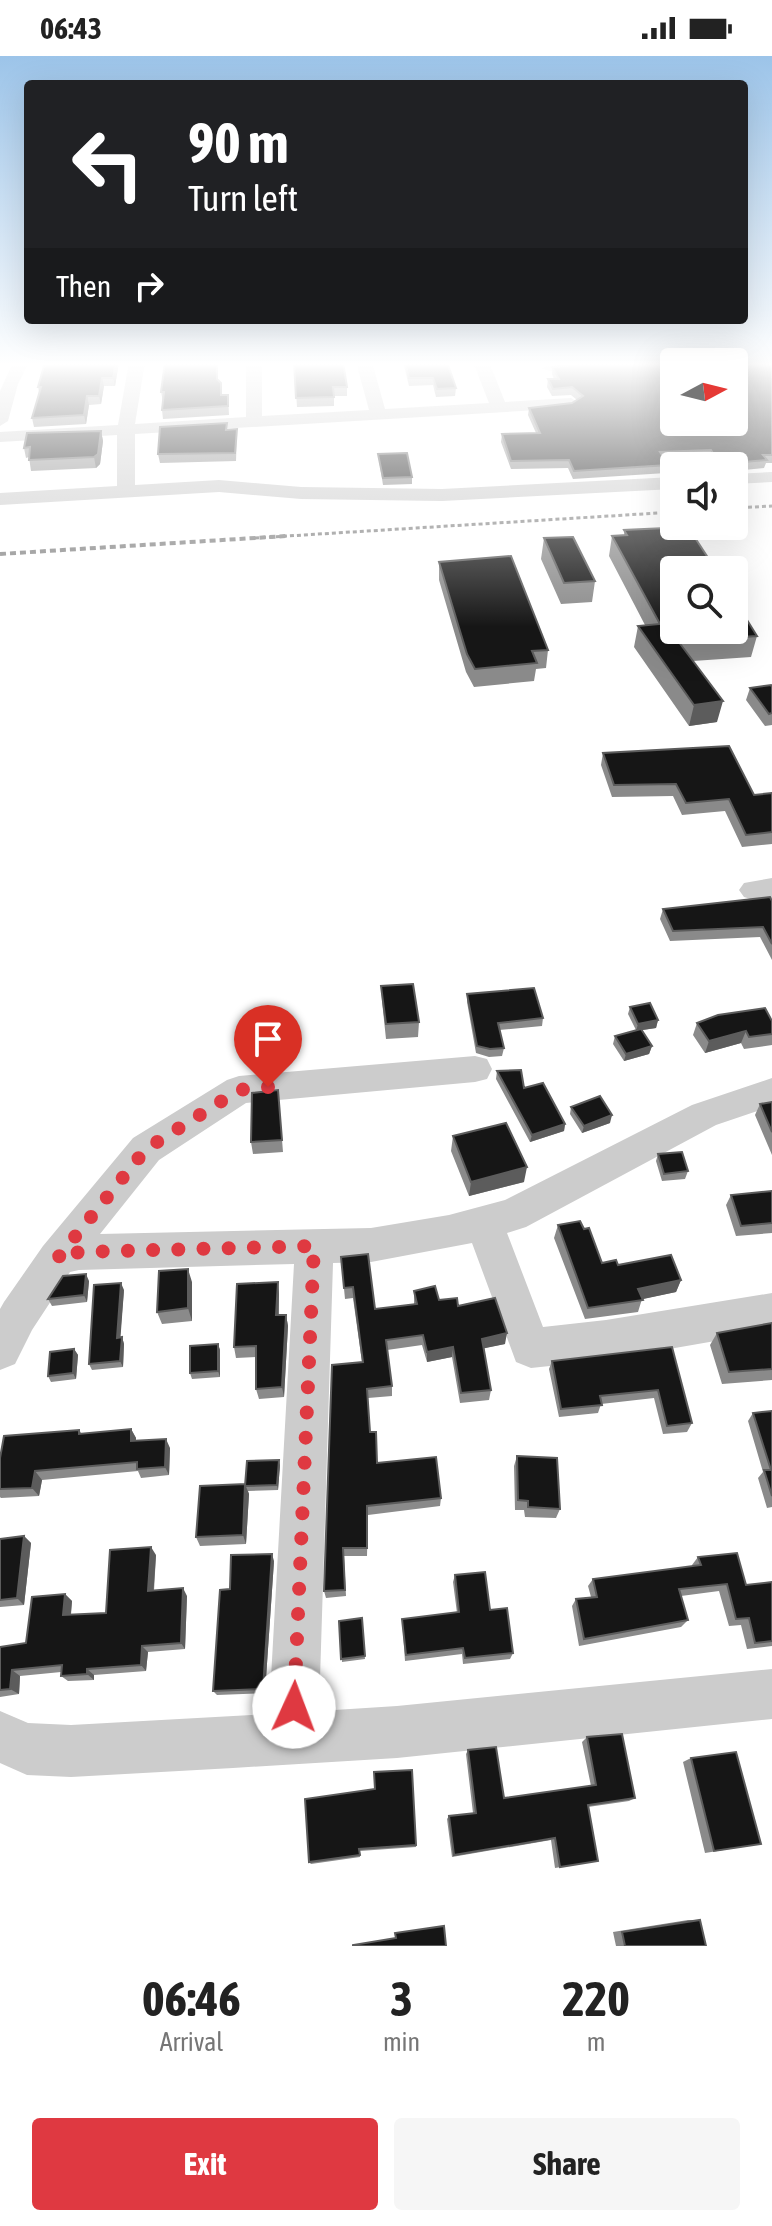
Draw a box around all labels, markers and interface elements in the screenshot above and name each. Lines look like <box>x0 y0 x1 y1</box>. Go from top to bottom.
text: 06:43 <box>40 11 102 45</box>
text: 90 m <box>188 111 289 175</box>
icon: left <box>56 112 160 216</box>
text: Turn left <box>188 177 298 219</box>
icon: right <box>127 264 171 308</box>
text: Then <box>56 269 111 303</box>
north arrow <box>660 348 748 436</box>
map controls <box>660 348 748 644</box>
button: sound <box>660 452 748 540</box>
button: search <box>660 556 748 644</box>
pin <box>234 1005 302 1087</box>
icon: arrive <box>246 1017 290 1061</box>
position arrow <box>252 1665 336 1749</box>
text: 06:46 <box>142 1971 241 2026</box>
text: 3 <box>390 1971 413 2026</box>
text: 220 <box>562 1971 630 2026</box>
text: Arrival <box>160 2027 223 2057</box>
text: min <box>383 2027 420 2057</box>
text: m <box>587 2027 605 2057</box>
button: Exit <box>32 2118 378 2210</box>
button: Share <box>394 2118 740 2210</box>

